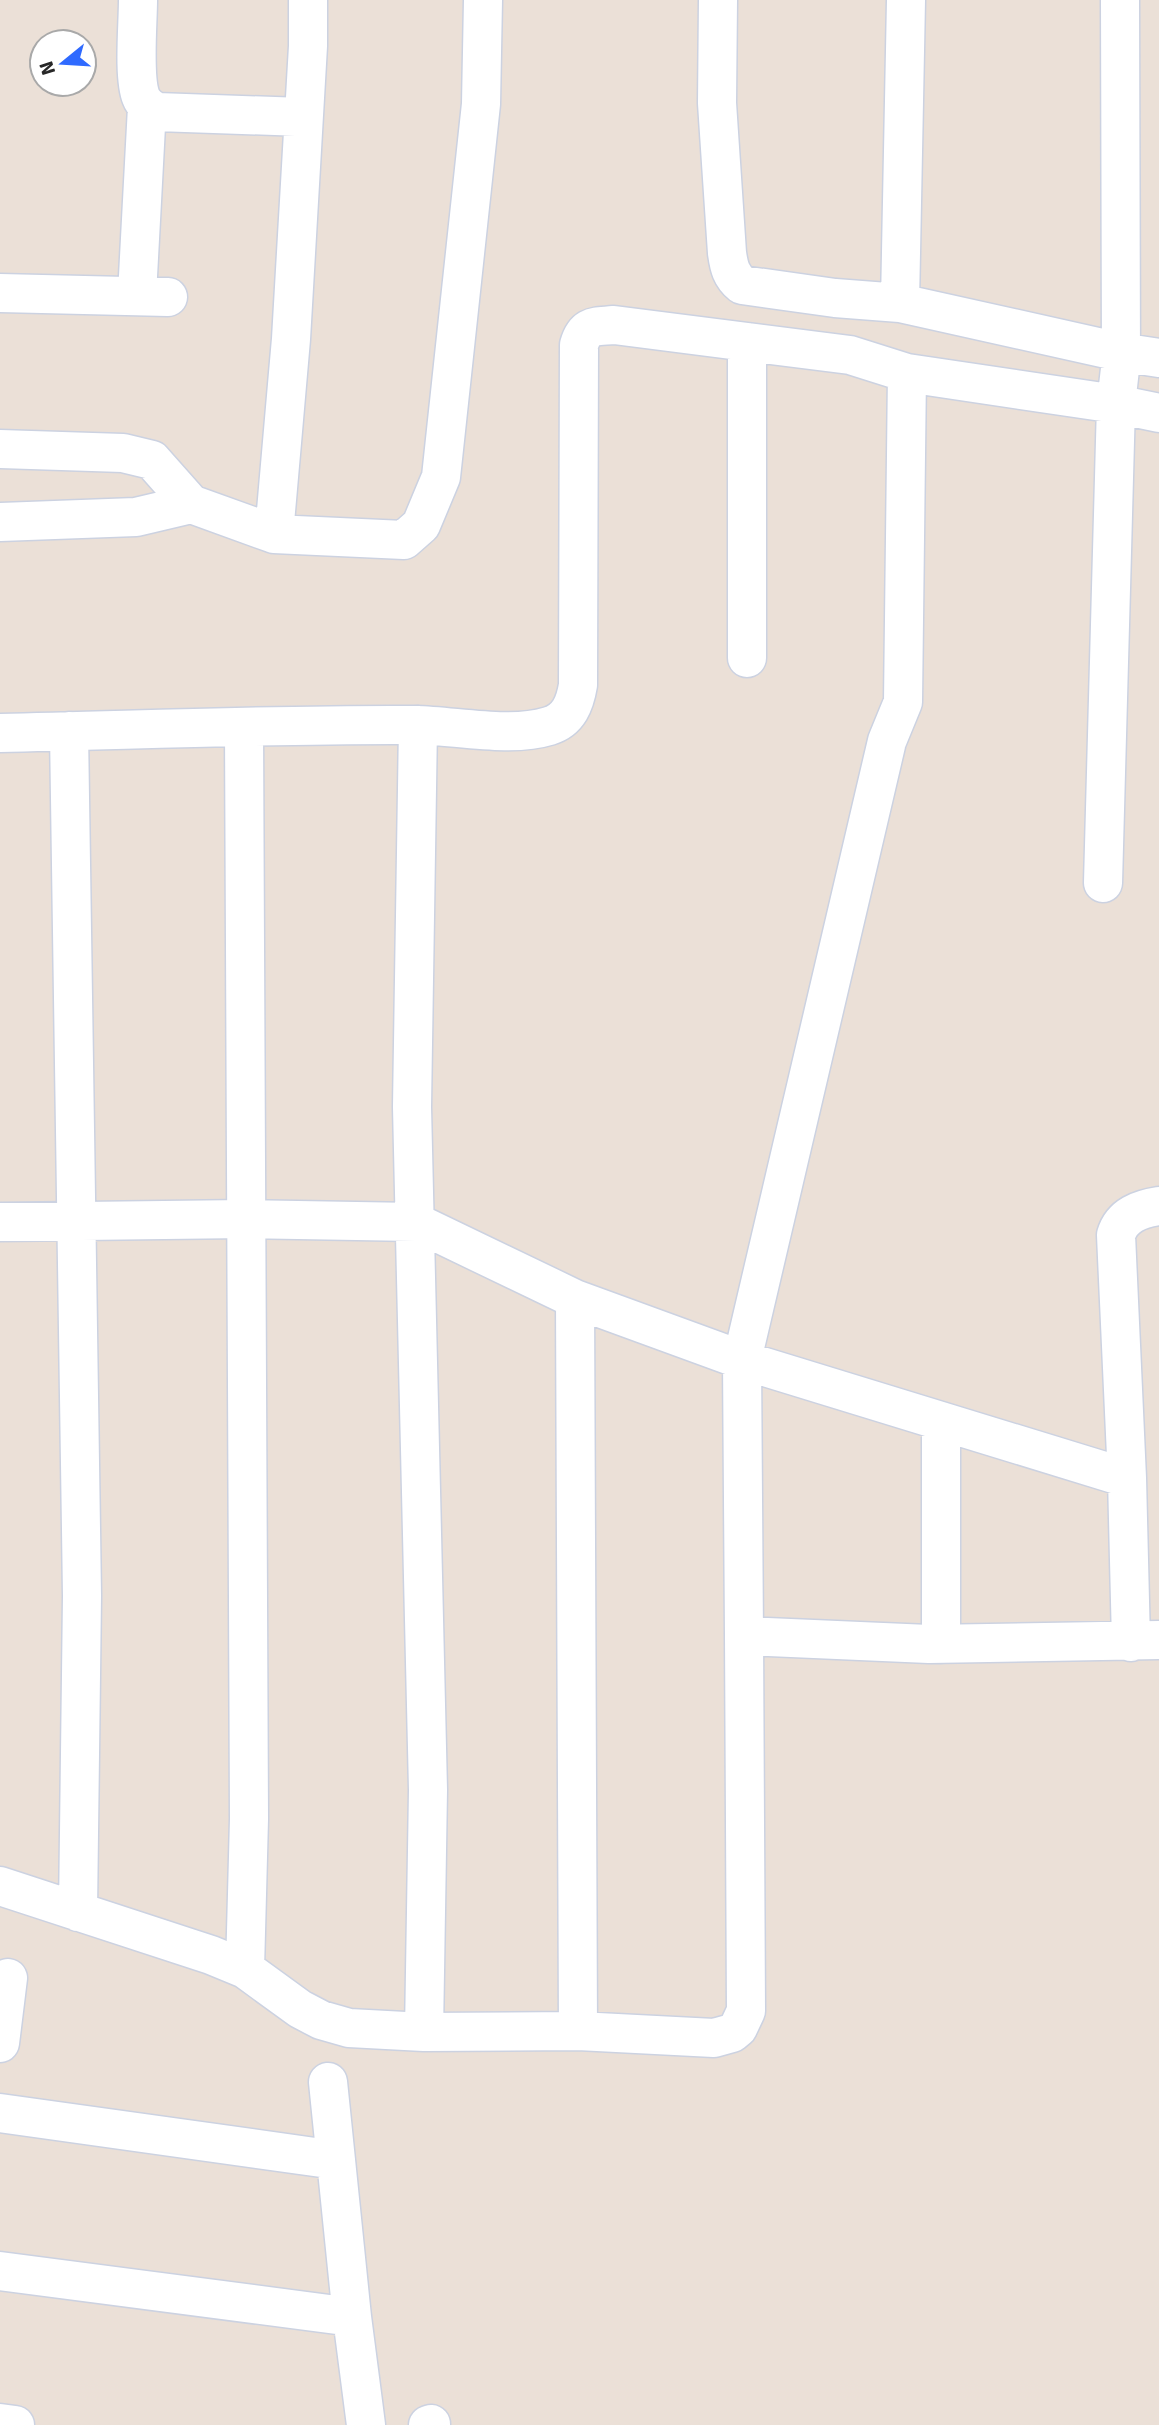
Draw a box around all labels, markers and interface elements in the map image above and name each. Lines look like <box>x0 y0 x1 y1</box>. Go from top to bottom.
north arrow <box>28 28 98 98</box>
text: N <box>34 58 61 78</box>

